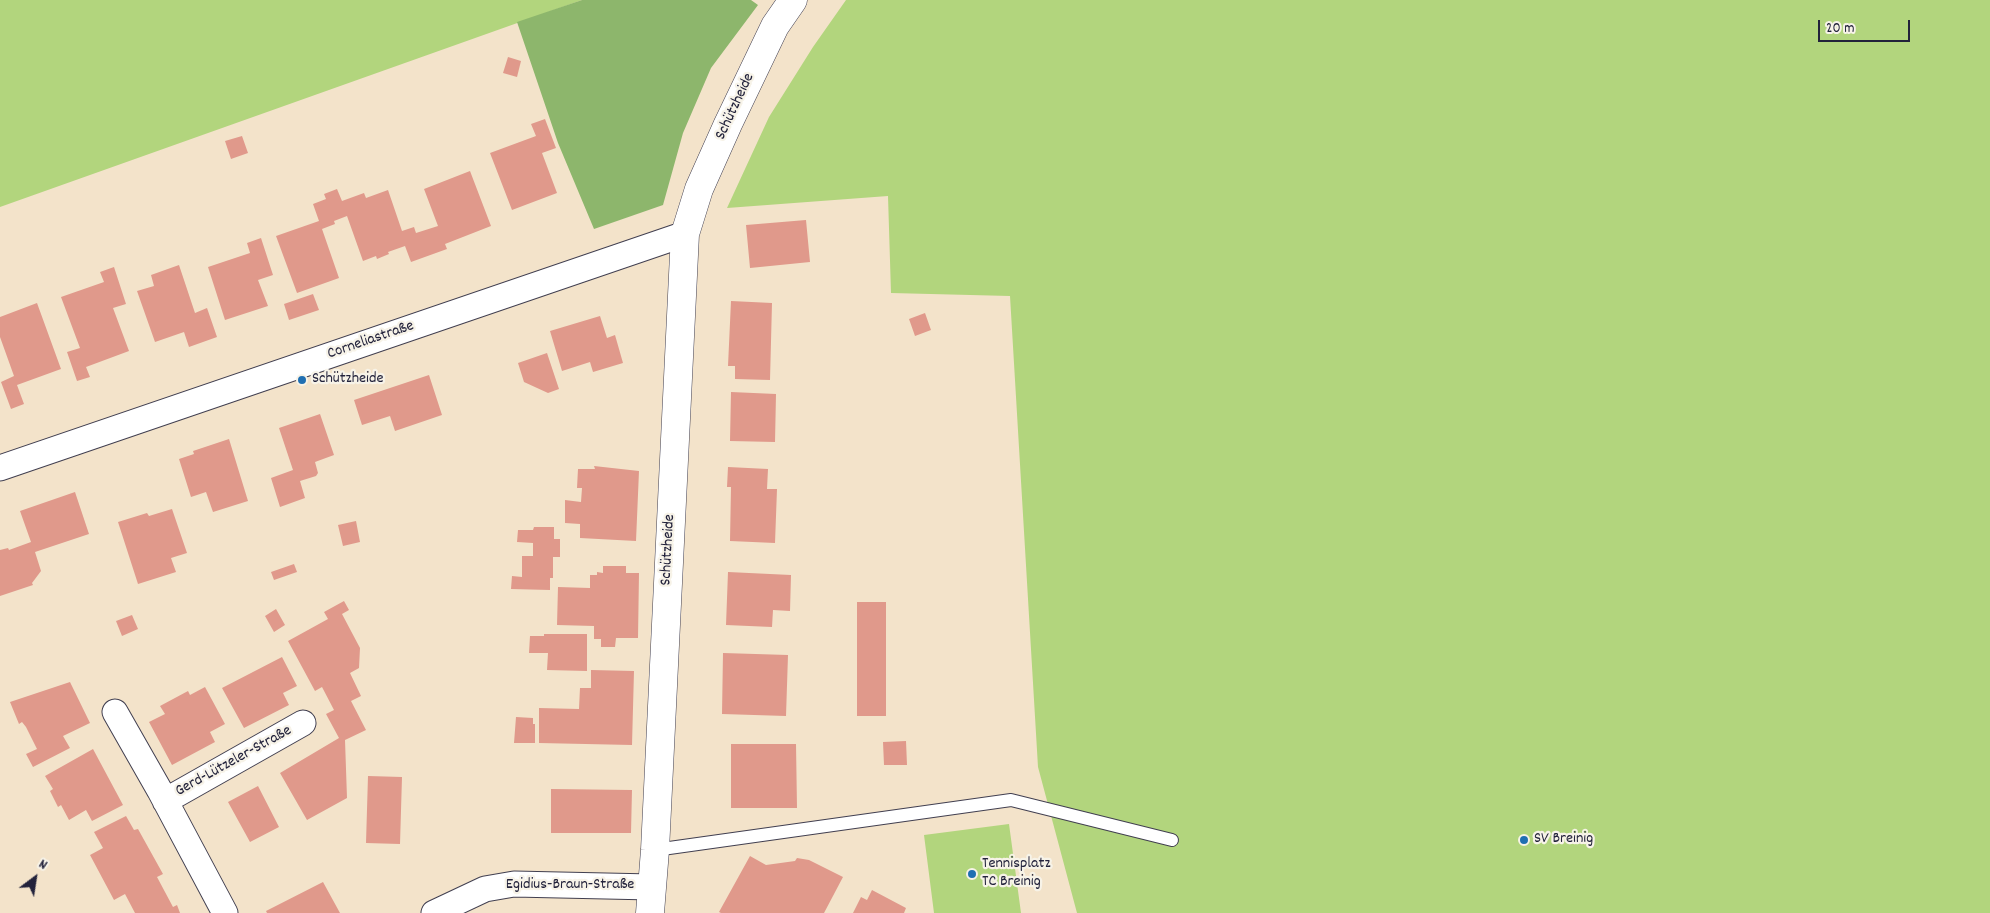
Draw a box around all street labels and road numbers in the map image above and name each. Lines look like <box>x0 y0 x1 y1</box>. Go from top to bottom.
street label: Schützheide <box>712 71 760 143</box>
street label: Corneliastraße <box>325 317 417 365</box>
street label: Schützheide <box>658 514 680 586</box>
street label: Gerd-Lützeler-Straße <box>173 722 295 802</box>
street label: Egidius-Braun-Straße <box>506 876 634 896</box>

